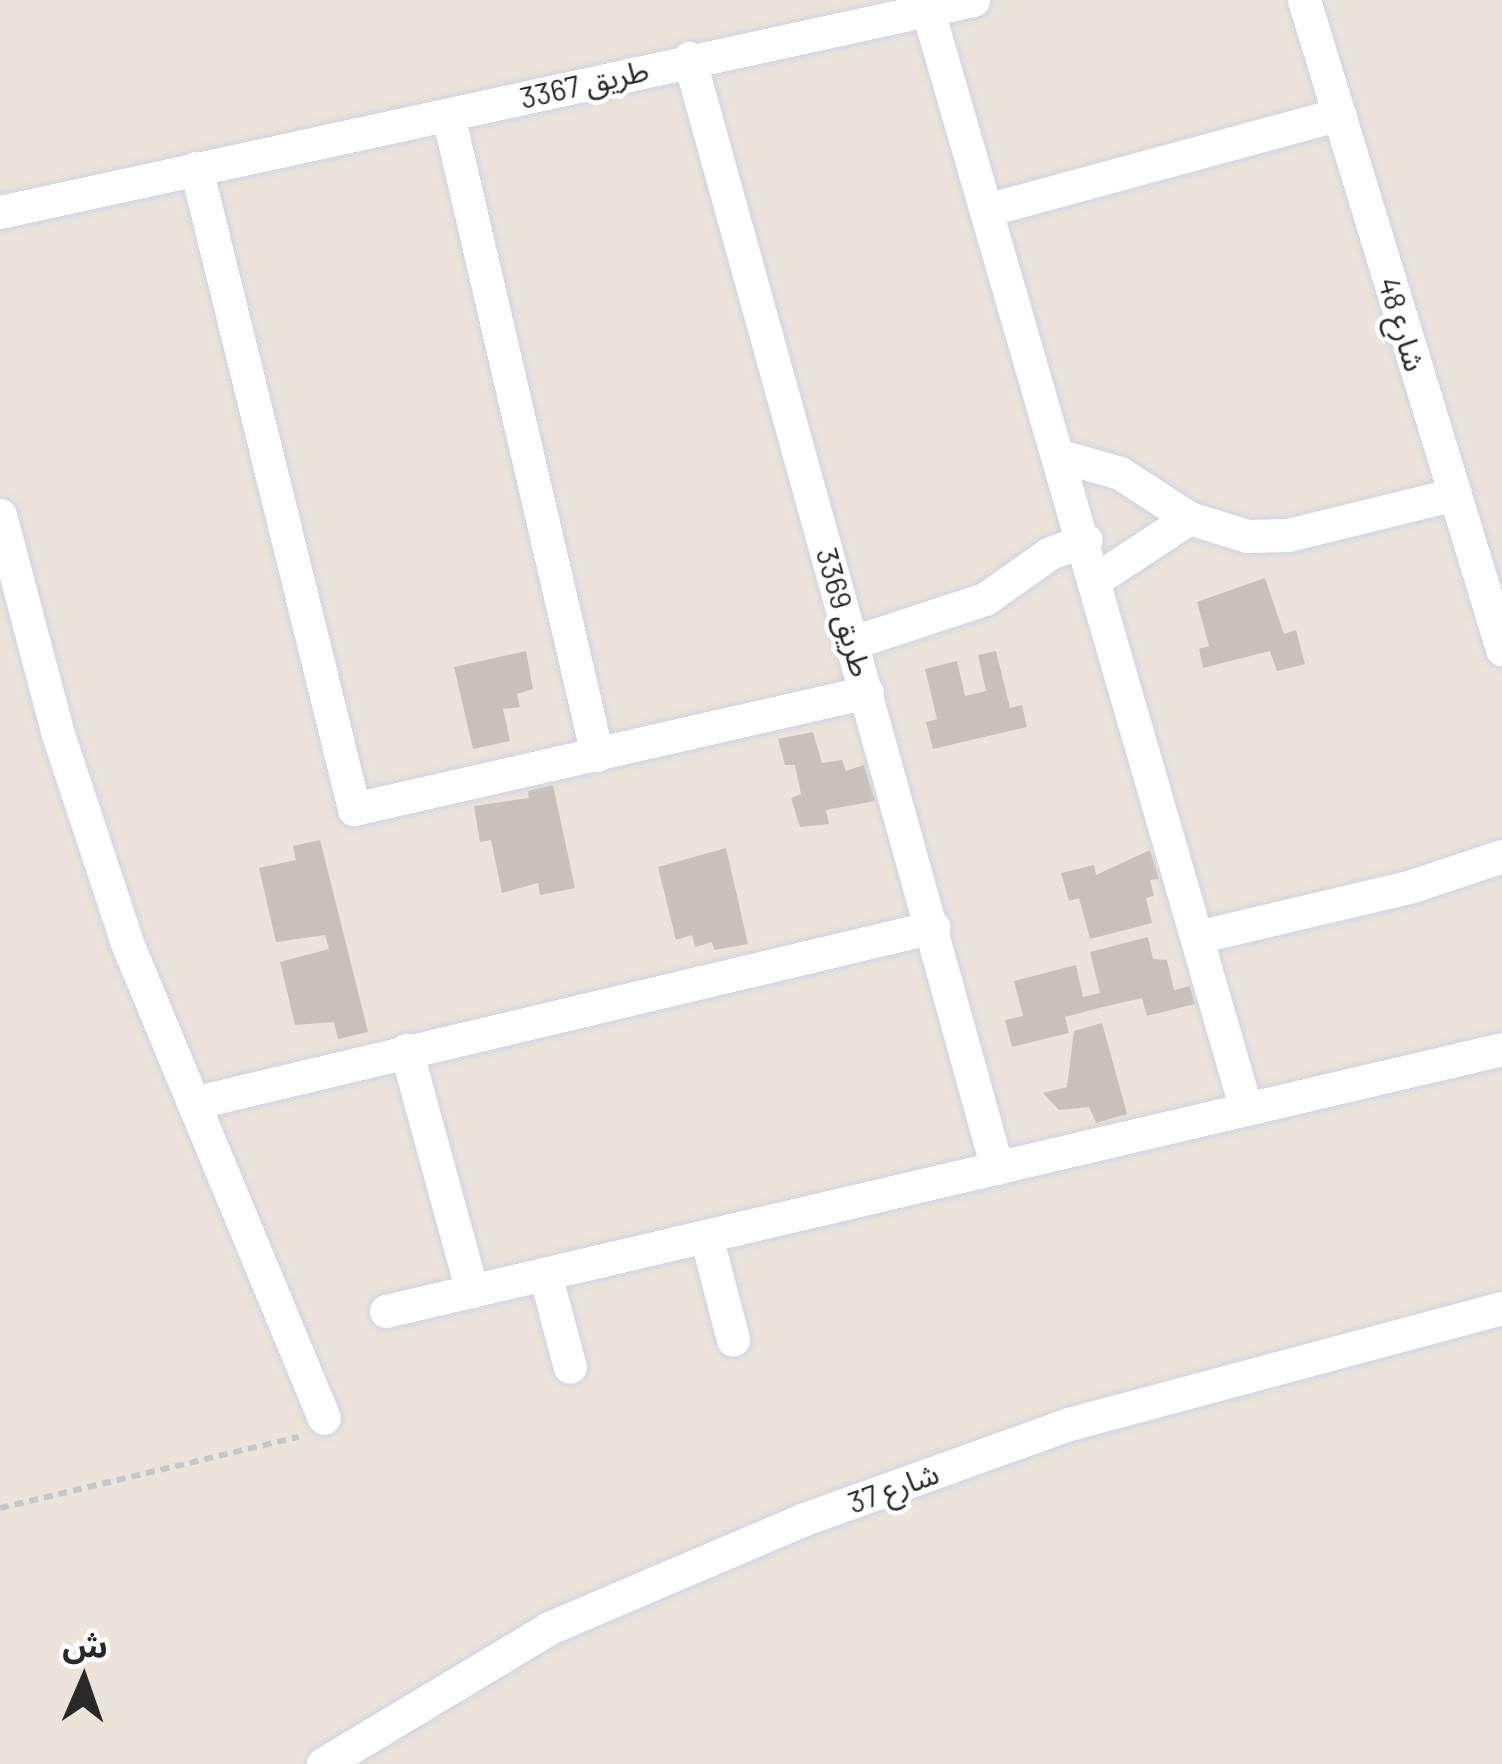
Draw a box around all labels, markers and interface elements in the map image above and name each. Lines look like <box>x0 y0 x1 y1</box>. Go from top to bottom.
street label: طريق 3367 <box>516 51 652 115</box>
street label: شارع 48 <box>1372 273 1434 375</box>
street label: طريق 3369 <box>809 543 881 681</box>
street label: شارع 37 <box>843 1454 943 1520</box>
north arrow <box>24 1620 144 1740</box>
text: ش <box>62 1623 109 1665</box>

